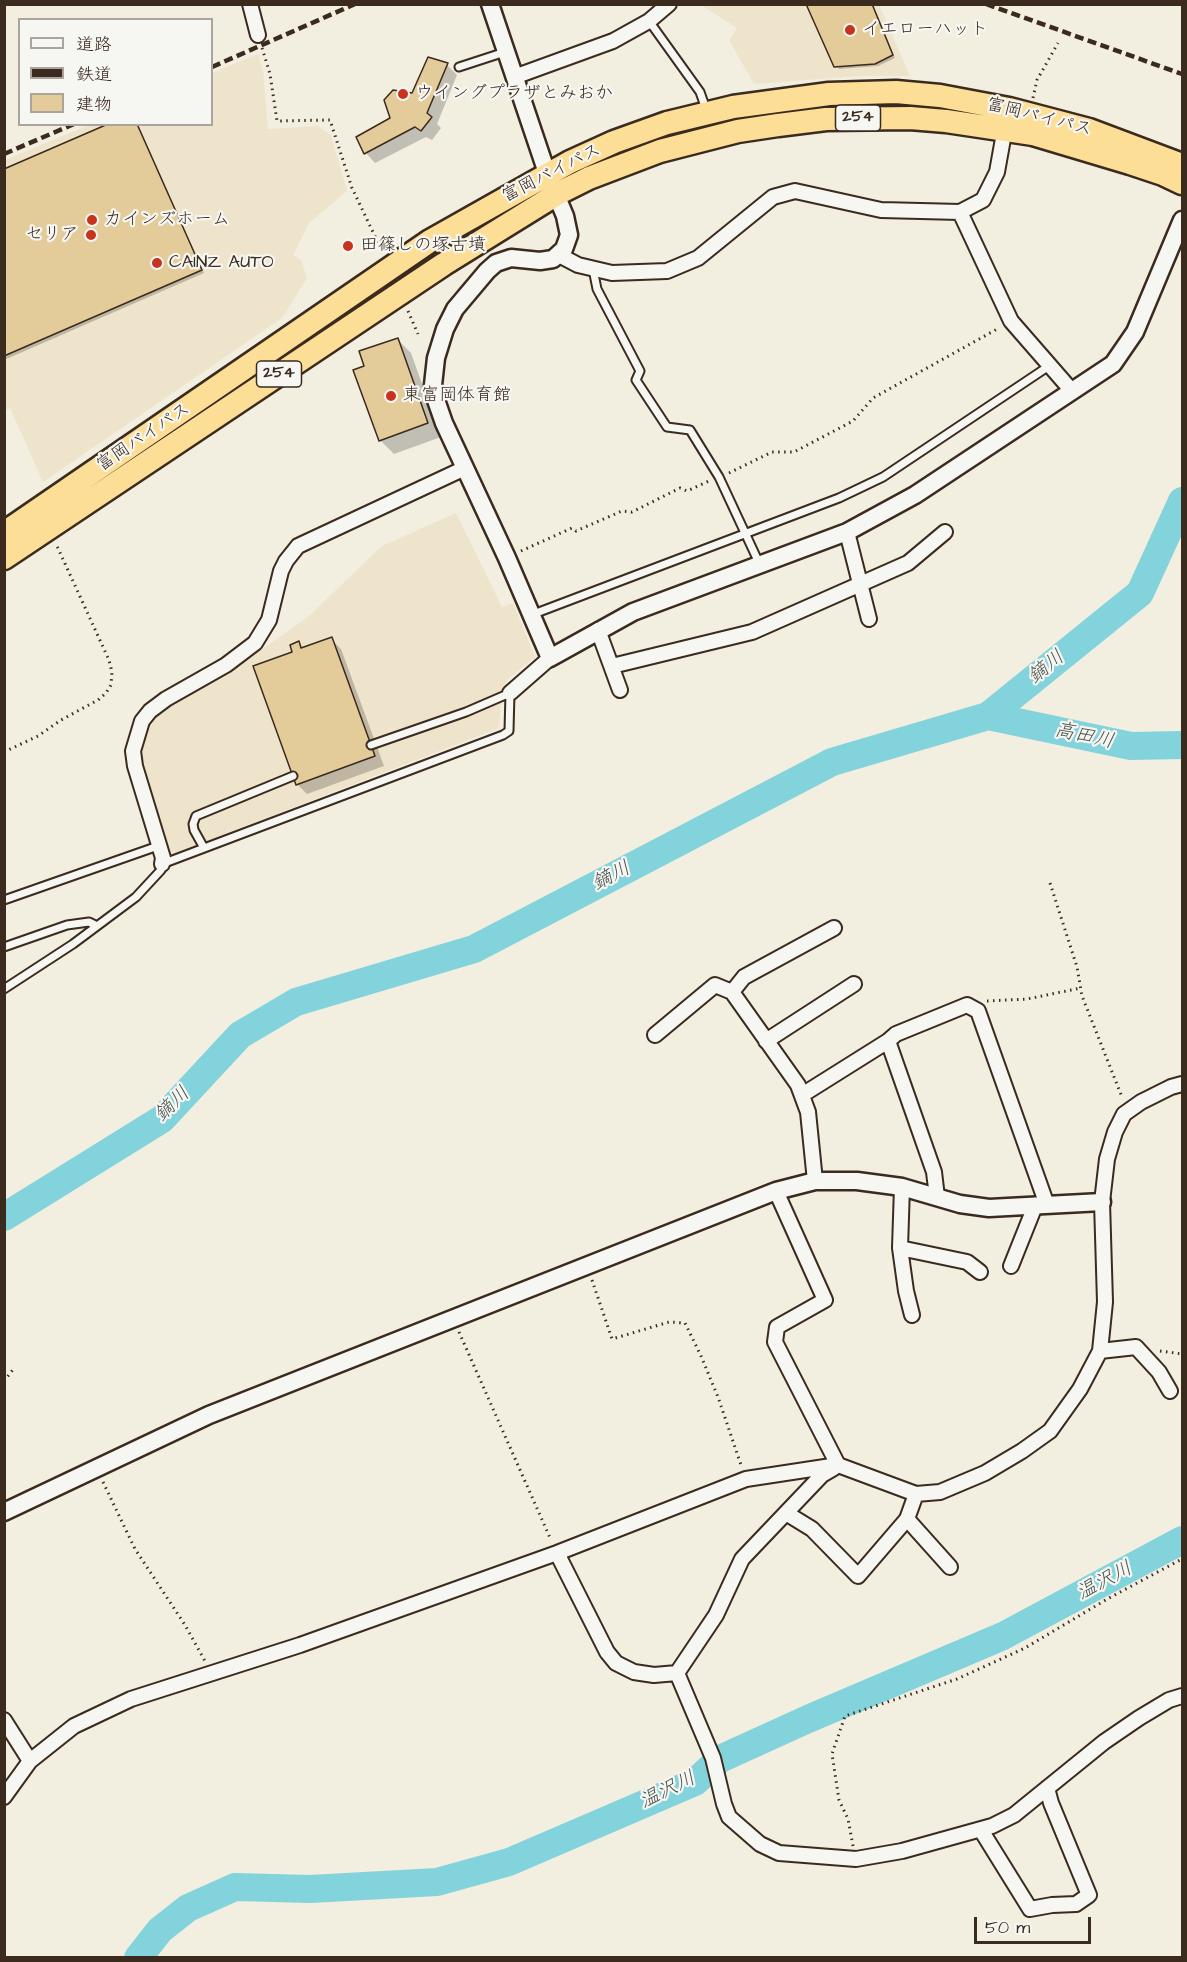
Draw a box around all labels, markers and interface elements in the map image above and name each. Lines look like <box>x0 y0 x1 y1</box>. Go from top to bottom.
legend <box>18 18 213 126</box>
place label: イエローハット <box>862 19 988 41</box>
marker: イエローハット <box>843 23 857 37</box>
text: 道路 <box>76 32 112 57</box>
text: 鉄道 <box>76 62 112 87</box>
place label: ウイングプラザとみおか <box>415 83 613 105</box>
marker: ウイングプラザとみおか <box>396 87 410 101</box>
text: 建物 <box>76 92 112 117</box>
street label: 富岡バイパス <box>984 94 1094 142</box>
road number: 254 <box>836 105 880 131</box>
street label: 富岡バイパス <box>499 140 605 208</box>
place label: カインズホーム <box>104 209 230 231</box>
marker: カインズホーム <box>85 213 99 227</box>
place label: セリア <box>25 224 79 246</box>
marker: セリア <box>84 228 98 242</box>
place label: 田篠しの塚古墳 <box>360 235 486 257</box>
marker: 田篠しの塚古墳 <box>341 239 355 253</box>
place label: CAINZ AUTO <box>169 252 274 274</box>
marker: CAINZ AUTO <box>150 256 164 270</box>
road number: 254 <box>256 361 302 387</box>
place label: 東富岡体育館 <box>403 385 511 407</box>
marker: 東富岡体育館 <box>384 389 398 403</box>
street label: 富岡バイパス <box>93 399 195 477</box>
water label: 鏑川 <box>1024 646 1070 690</box>
water label: 高田川 <box>1052 719 1116 755</box>
water label: 鏑川 <box>589 857 635 897</box>
water label: 鏑川 <box>150 1082 196 1128</box>
water label: 温沢川 <box>1073 1557 1137 1607</box>
water label: 温沢川 <box>636 1767 700 1815</box>
scale bar <box>977 1905 1094 1943</box>
text: 50 m <box>985 1915 1030 1940</box>

